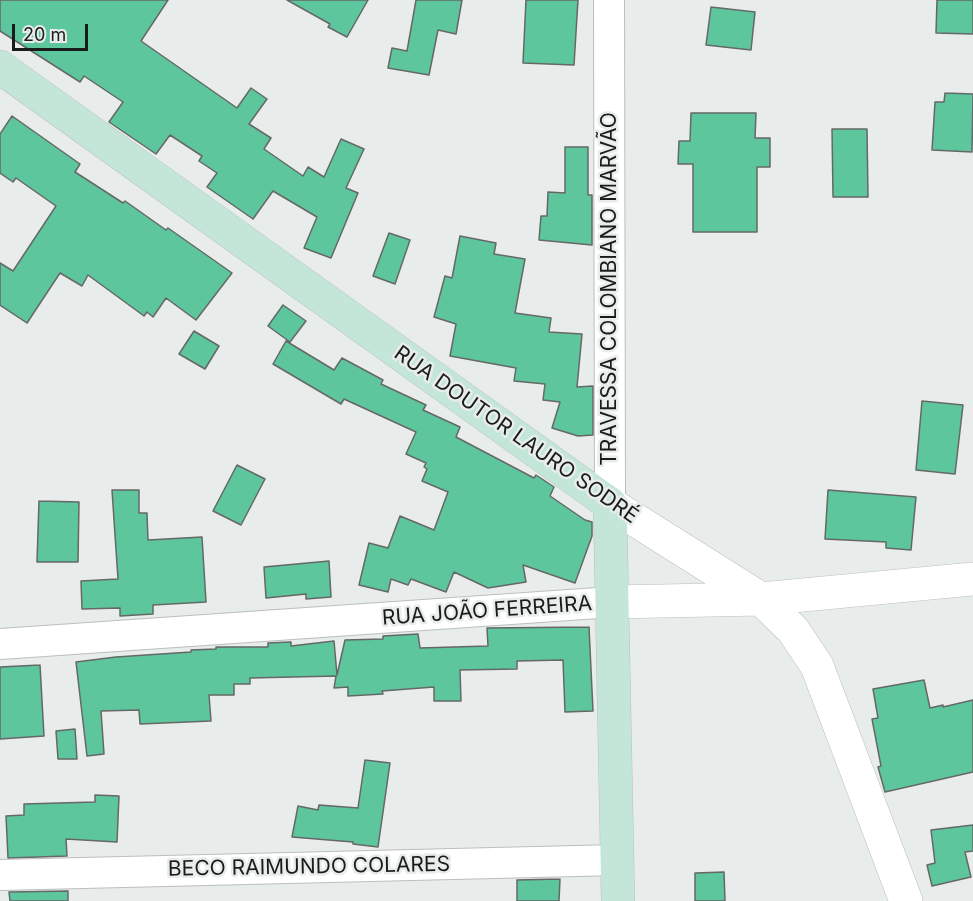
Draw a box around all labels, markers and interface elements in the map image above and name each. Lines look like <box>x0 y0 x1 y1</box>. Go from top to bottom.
scale bar <box>15 12 92 50</box>
text: 20 m <box>23 24 66 45</box>
street label: TRAVESSA COLOMBIANO MARVÃO <box>597 112 623 466</box>
street label: RUA DOUTOR LAURO SODRÉ <box>389 341 643 529</box>
street label: RUA JOÃO FERREIRA <box>381 591 593 631</box>
street label: BECO RAIMUNDO COLARES <box>168 852 450 882</box>

